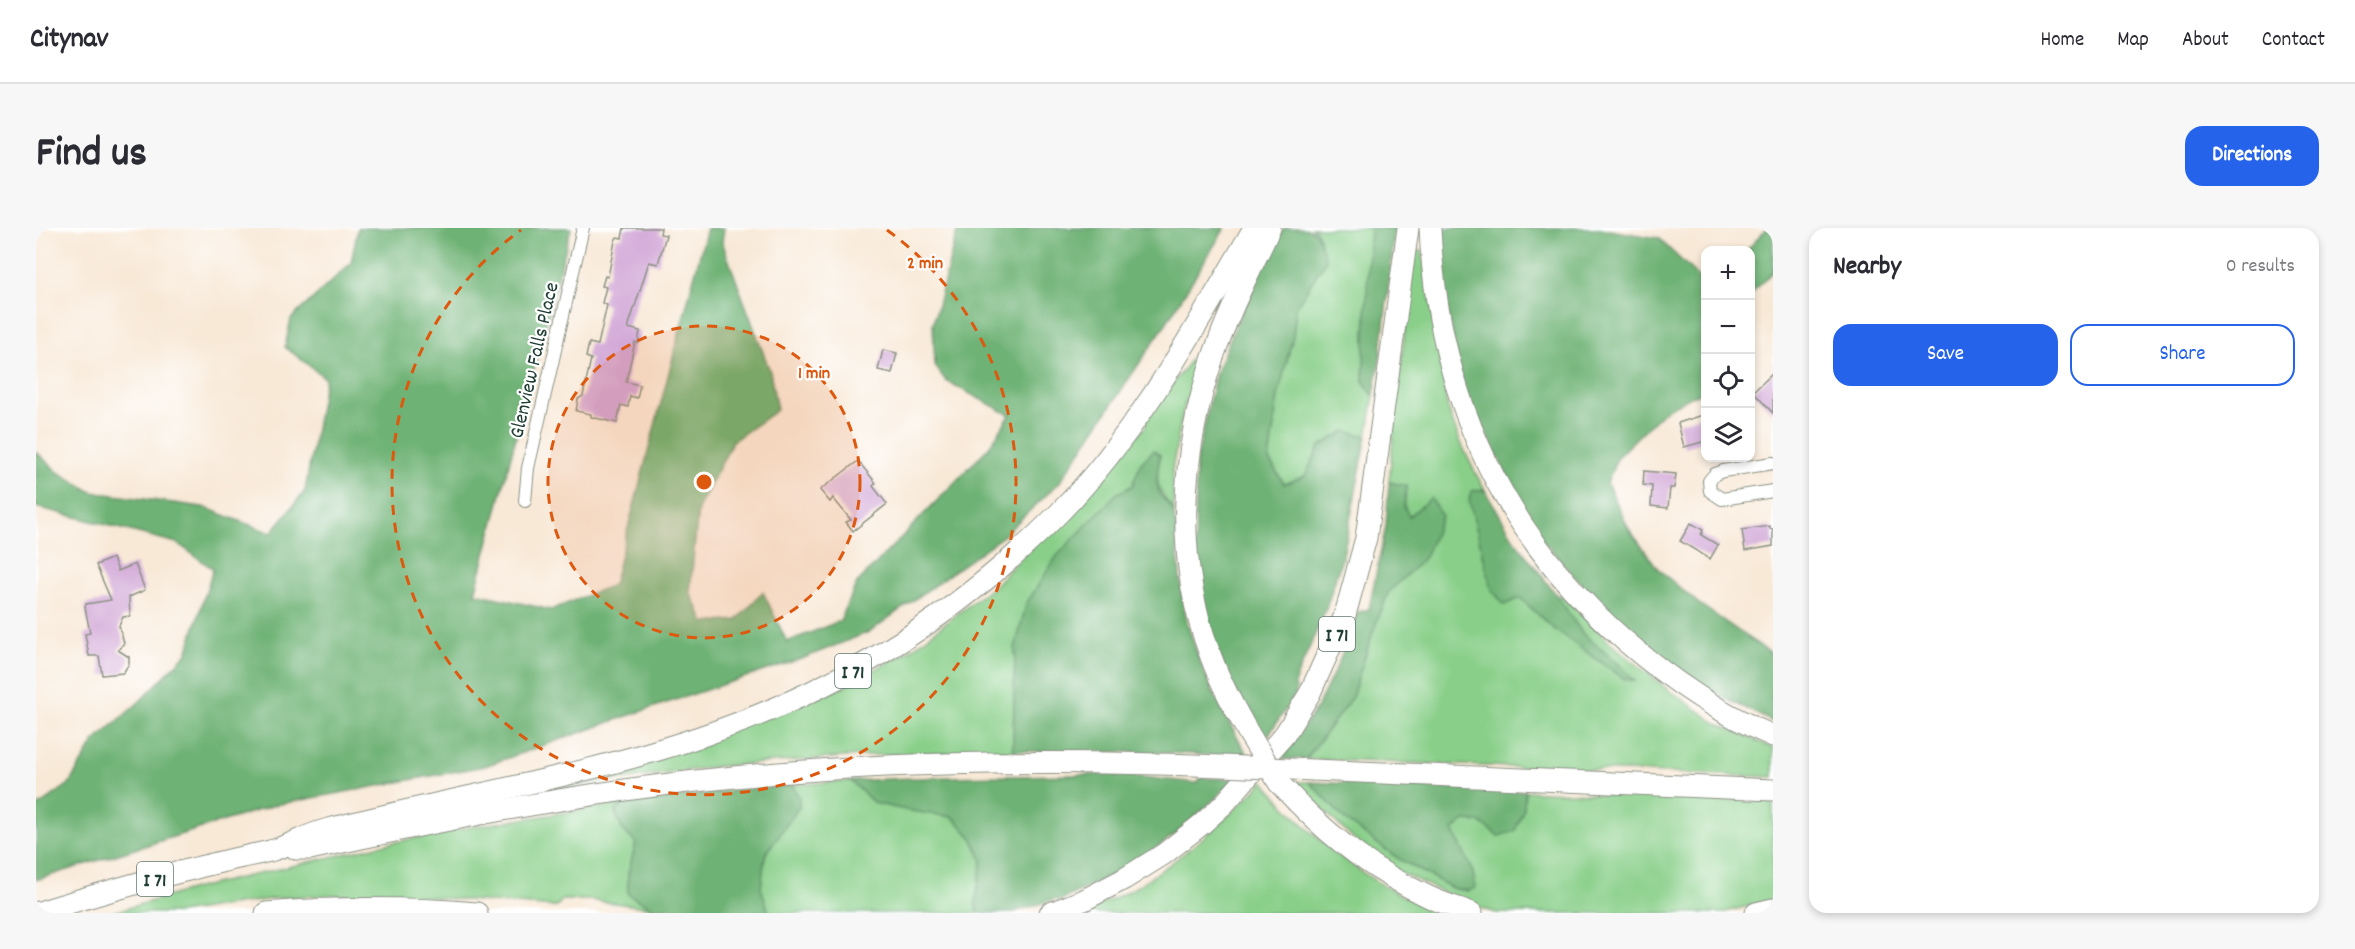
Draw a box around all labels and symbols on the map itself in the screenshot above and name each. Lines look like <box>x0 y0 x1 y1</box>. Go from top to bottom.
text: 2 min <box>907 252 943 277</box>
street label: Glenview Falls Place <box>503 280 568 442</box>
text: 1 min <box>798 362 830 387</box>
centre of rings <box>694 472 714 492</box>
road number: I 71 <box>1319 617 1355 651</box>
road number: I 71 <box>835 654 871 688</box>
road number: I 71 <box>137 862 173 896</box>

